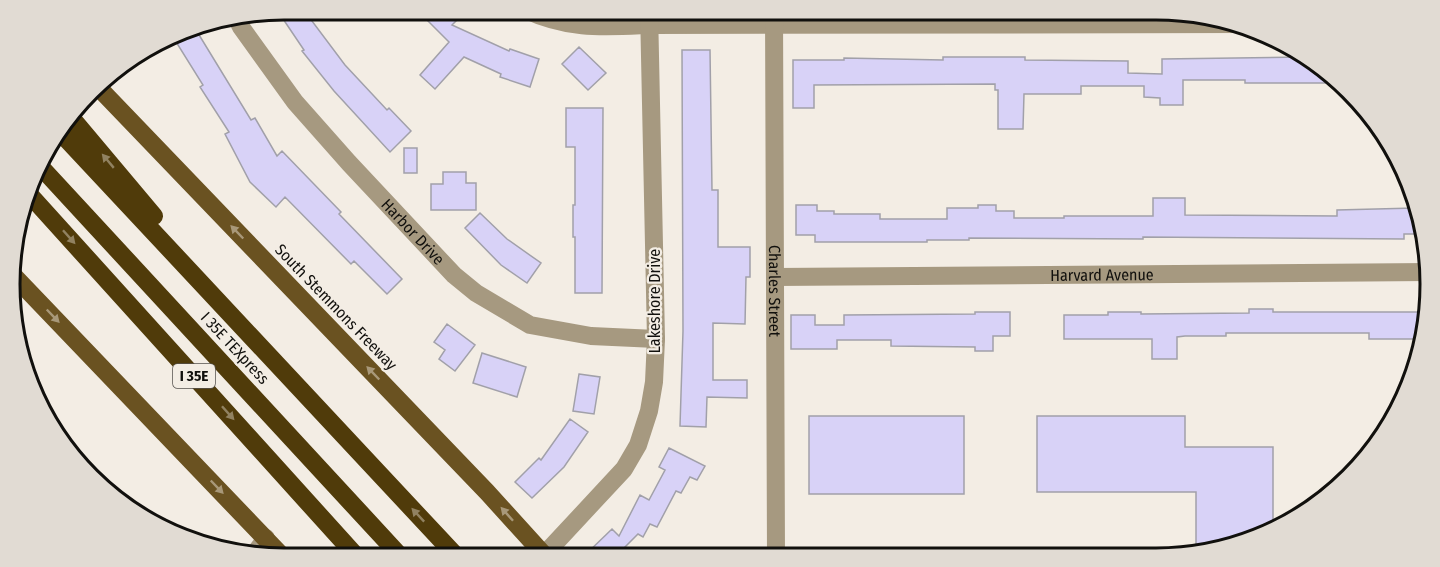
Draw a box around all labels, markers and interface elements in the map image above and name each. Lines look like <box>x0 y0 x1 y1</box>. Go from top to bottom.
one-way arrow <box>101 153 114 169</box>
street label: Harbor Drive <box>378 195 449 268</box>
one-way arrow <box>231 226 245 240</box>
one-way arrow <box>62 230 76 245</box>
street label: South Stemmons Freeway <box>271 240 402 374</box>
street label: Charles Street <box>765 245 785 338</box>
street label: Lakeshore Drive <box>645 249 664 353</box>
street label: Harvard Avenue <box>1050 265 1154 284</box>
street label: I 35E TEXpress <box>197 308 273 388</box>
one-way arrow <box>45 309 59 323</box>
road number: I 35E <box>173 364 215 388</box>
one-way arrow <box>366 366 380 380</box>
one-way arrow <box>221 406 235 421</box>
one-way arrow <box>210 480 224 495</box>
one-way arrow <box>501 507 514 522</box>
one-way arrow <box>411 508 425 522</box>

